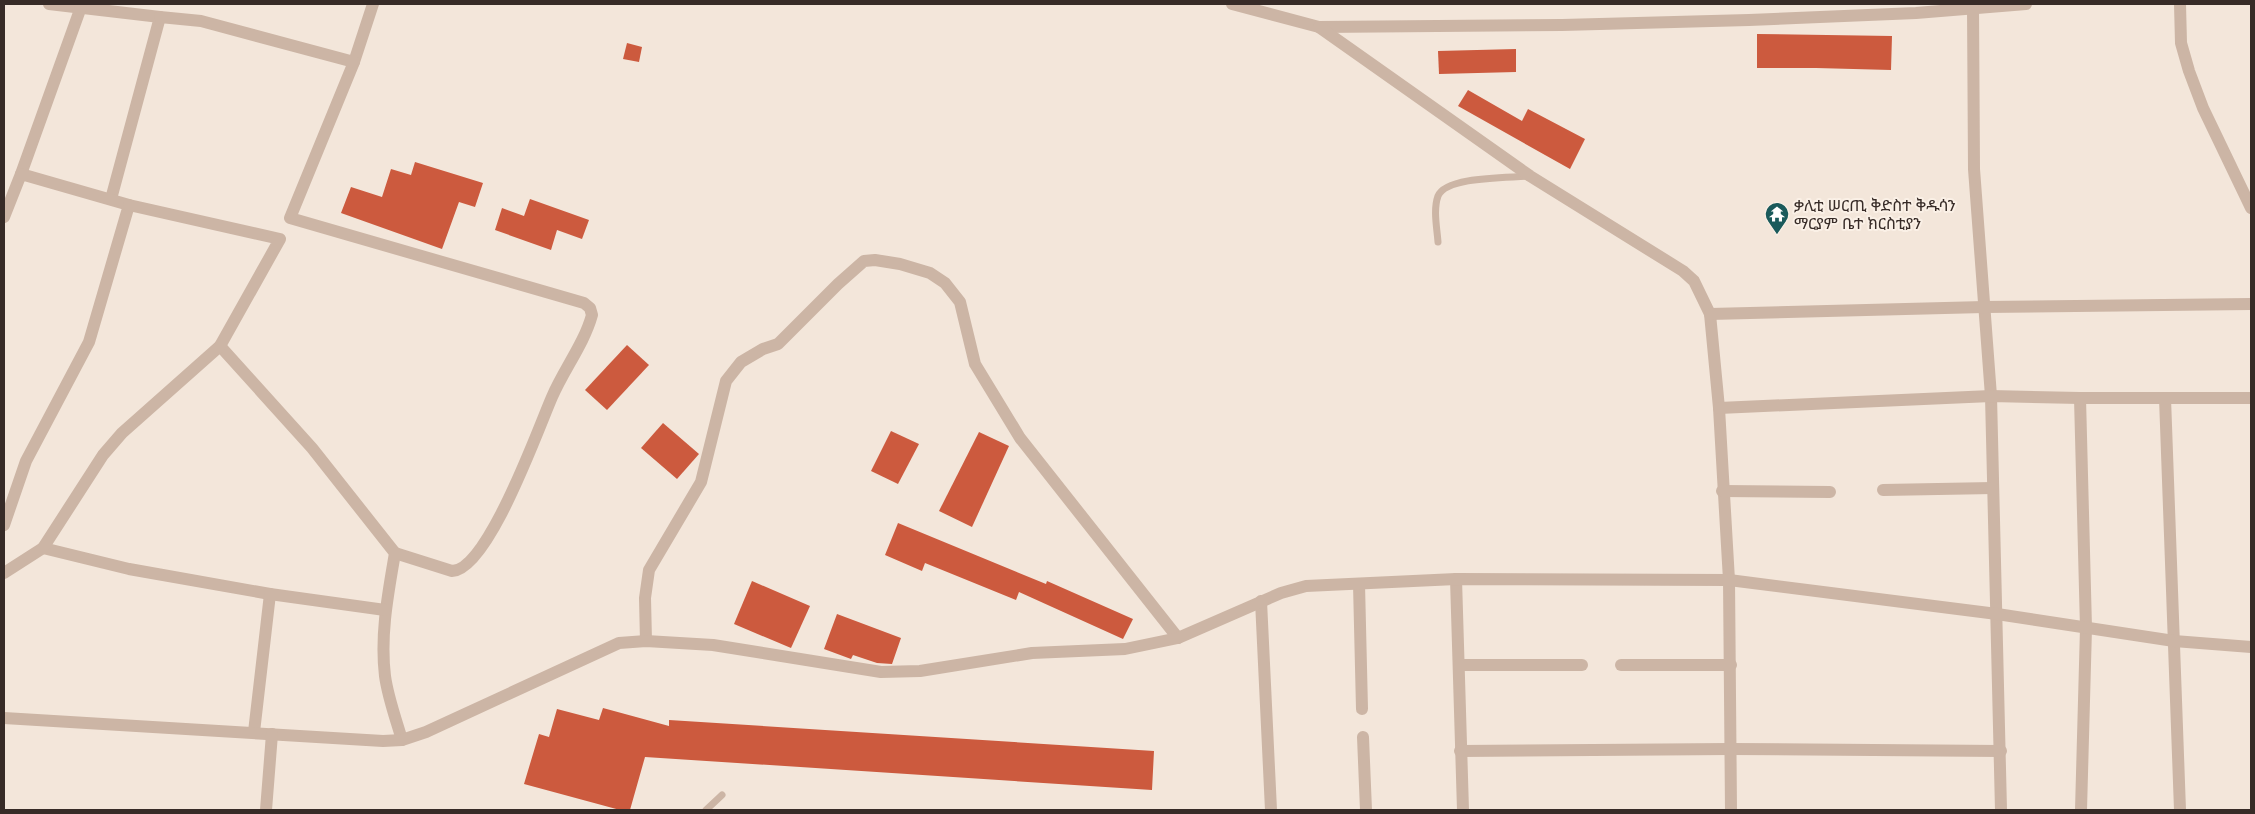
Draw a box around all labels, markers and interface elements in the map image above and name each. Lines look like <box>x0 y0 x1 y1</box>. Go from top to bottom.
place label: ቃሊቲ ሠርጢ ቅድስተ ቅዱሳን ማርያም ቤተ ክርስቲያን <box>1794 194 1956 234</box>
temple icon: ቃሊቲ ሠርጢ ቅድስተ ቅዱሳን ማርያም ቤተ ክርስቲያን <box>1764 201 1790 235</box>

